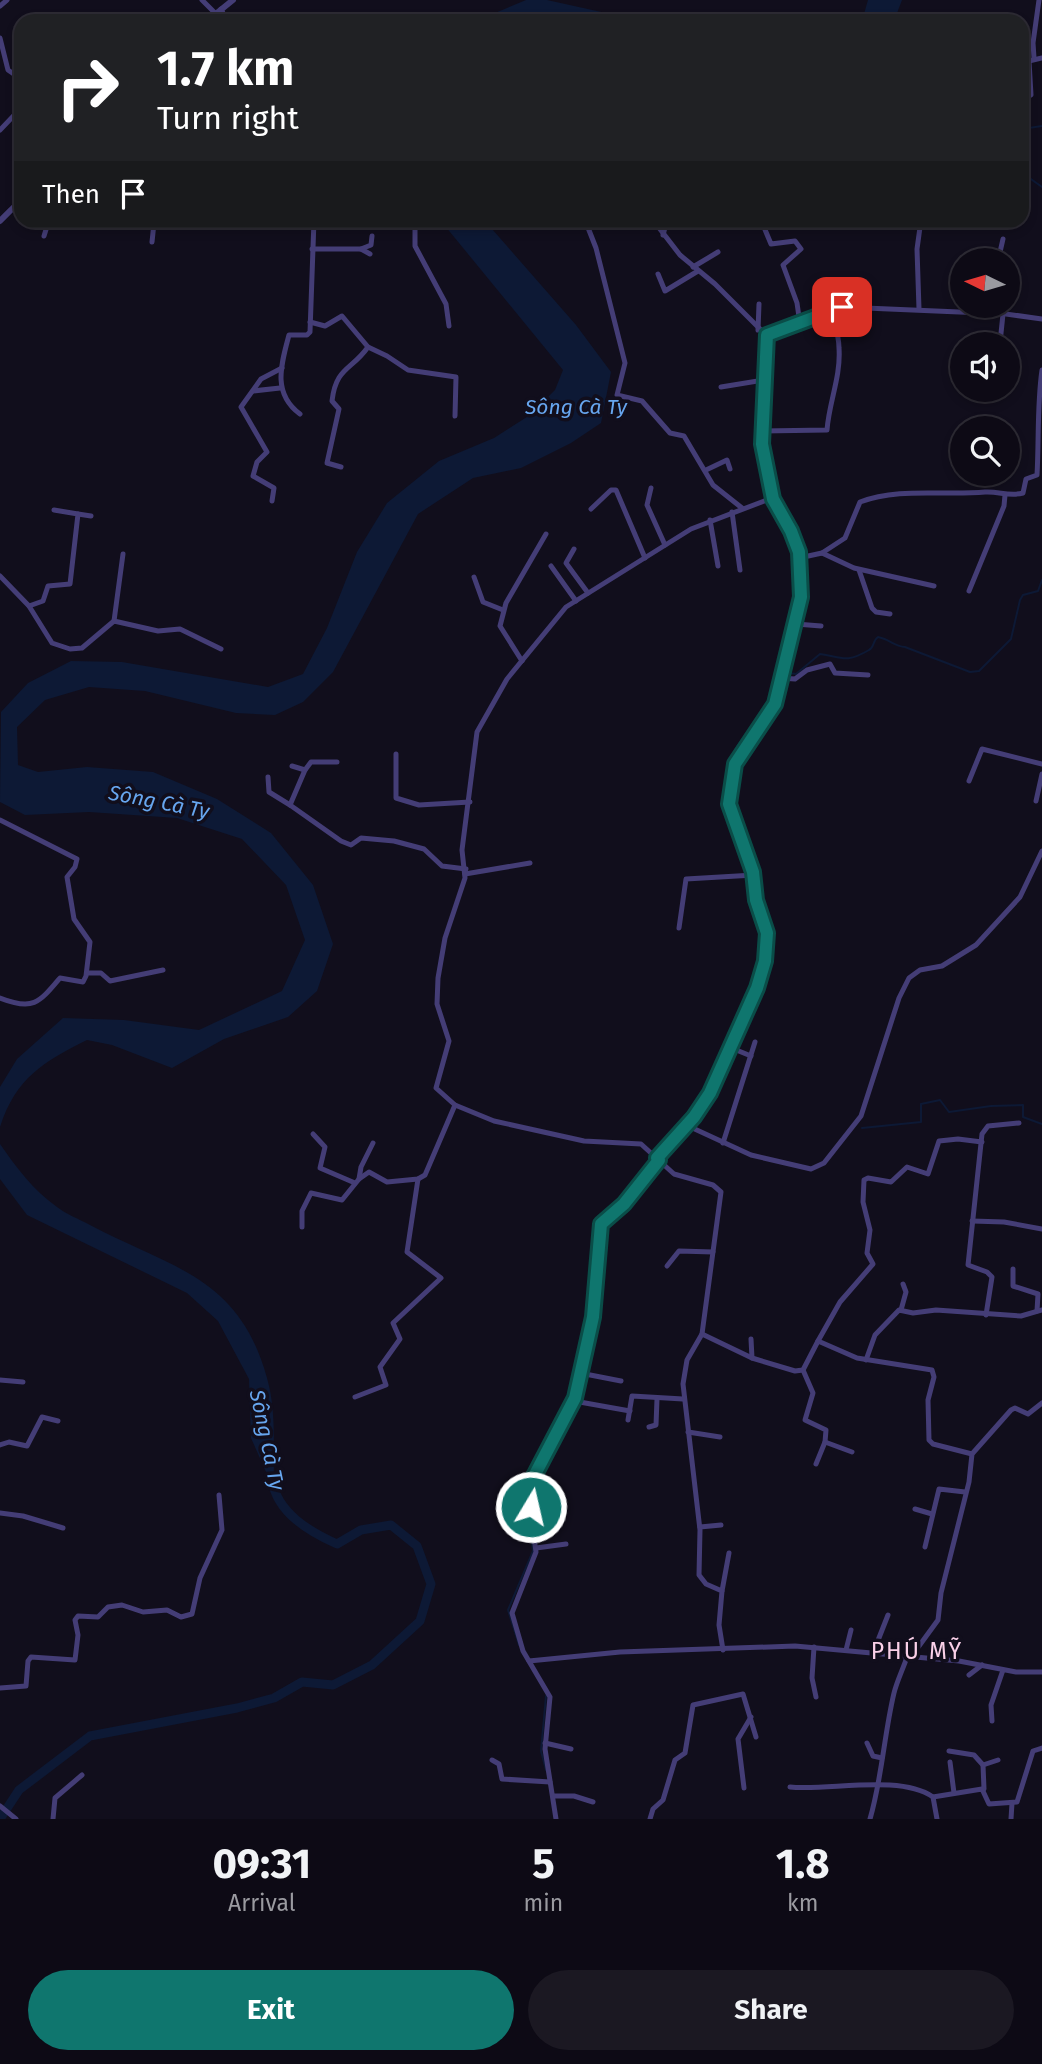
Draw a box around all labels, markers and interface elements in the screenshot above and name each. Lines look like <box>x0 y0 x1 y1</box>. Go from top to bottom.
text: 1.7 km <box>157 39 295 98</box>
icon: right <box>42 42 133 133</box>
text: Turn right <box>157 99 299 137</box>
icon: arrive <box>114 175 152 213</box>
text: Then <box>42 179 100 210</box>
north arrow <box>950 248 1020 318</box>
map controls <box>950 248 1020 486</box>
pin <box>812 277 872 337</box>
icon: arrive <box>823 288 861 326</box>
button: sound <box>950 332 1020 402</box>
water label: Sông Cà Ty <box>524 394 628 420</box>
button: search <box>950 416 1020 486</box>
water label: Sông Cà Ty <box>105 779 212 825</box>
water label: Sông Cà Ty <box>243 1386 290 1493</box>
position arrow <box>494 1470 568 1544</box>
district label: PHÚ MỸ <box>871 1636 963 1665</box>
text: 09:31 <box>212 1839 311 1889</box>
text: 5 <box>532 1839 555 1889</box>
text: 1.8 <box>776 1839 830 1889</box>
text: Arrival <box>228 1889 295 1917</box>
text: min <box>524 1889 563 1917</box>
text: km <box>787 1889 818 1917</box>
button: Exit <box>28 1970 514 2050</box>
button: Share <box>528 1970 1014 2050</box>

